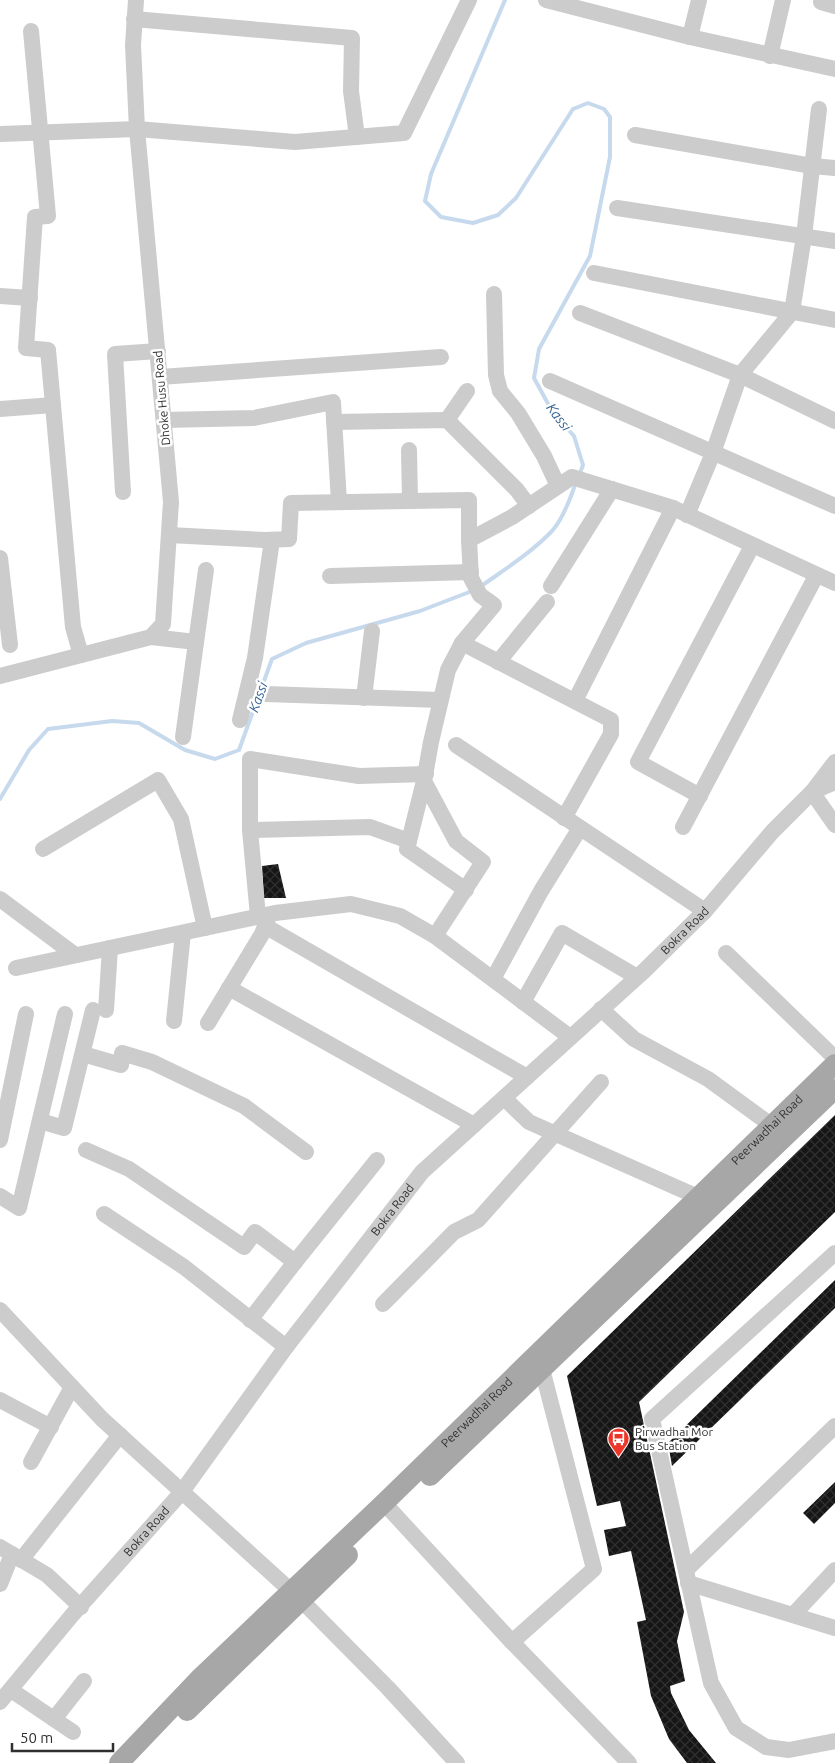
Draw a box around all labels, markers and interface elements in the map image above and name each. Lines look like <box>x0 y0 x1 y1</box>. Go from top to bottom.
street label: Dhoke Husu Road <box>151 350 172 446</box>
water label: Kassi <box>543 400 575 435</box>
water label: Kassi <box>245 679 271 714</box>
street label: Bokra Road <box>658 904 711 957</box>
street label: Peerwadhai Road <box>729 1092 805 1167</box>
street label: Bokra Road <box>368 1181 416 1238</box>
street label: Peerwadhai Road <box>438 1375 515 1450</box>
place label: Pirwadhai Mor Bus Station <box>635 1425 714 1452</box>
bus stop icon: Pirwadhai Mor Bus Station <box>607 1427 631 1458</box>
street label: Bokra Road <box>121 1504 172 1559</box>
scale bar <box>12 1720 114 1752</box>
text: 50 m <box>20 1729 53 1746</box>

